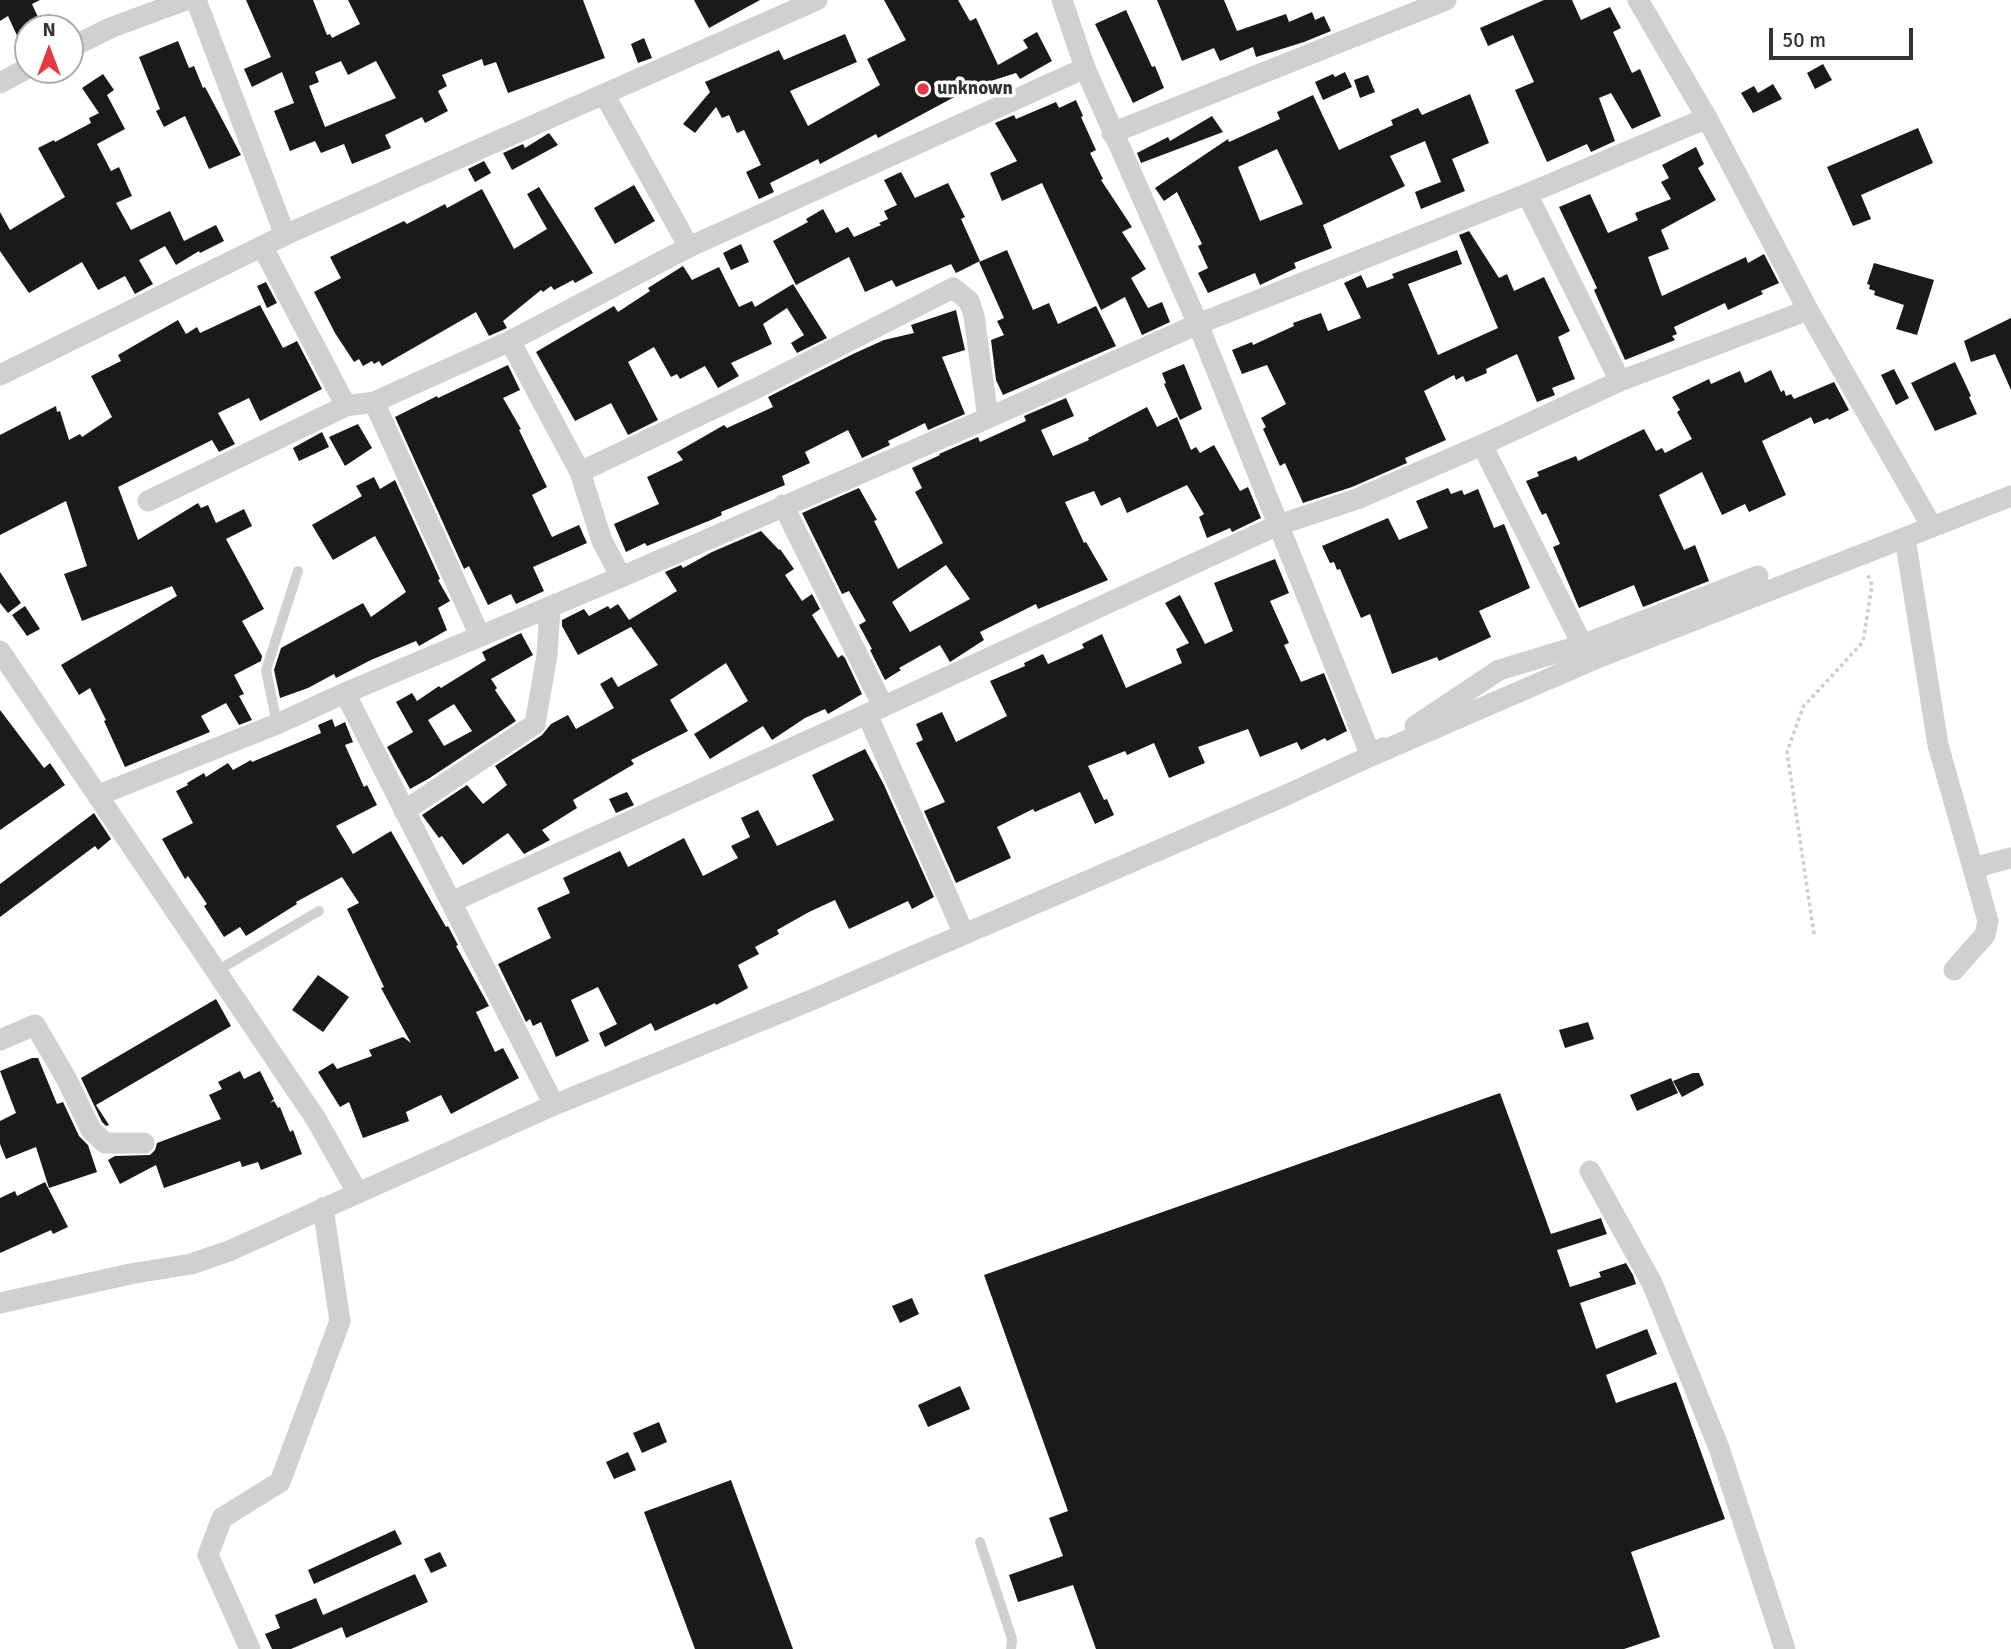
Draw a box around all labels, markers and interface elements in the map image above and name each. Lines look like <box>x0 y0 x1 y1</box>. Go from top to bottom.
north arrow <box>14 14 84 84</box>
scale bar <box>1773 14 1916 58</box>
text: N <box>42 18 56 42</box>
text: 50 m <box>1782 27 1826 53</box>
place label: unknown <box>937 78 1013 100</box>
marker: unknown <box>915 81 931 97</box>

